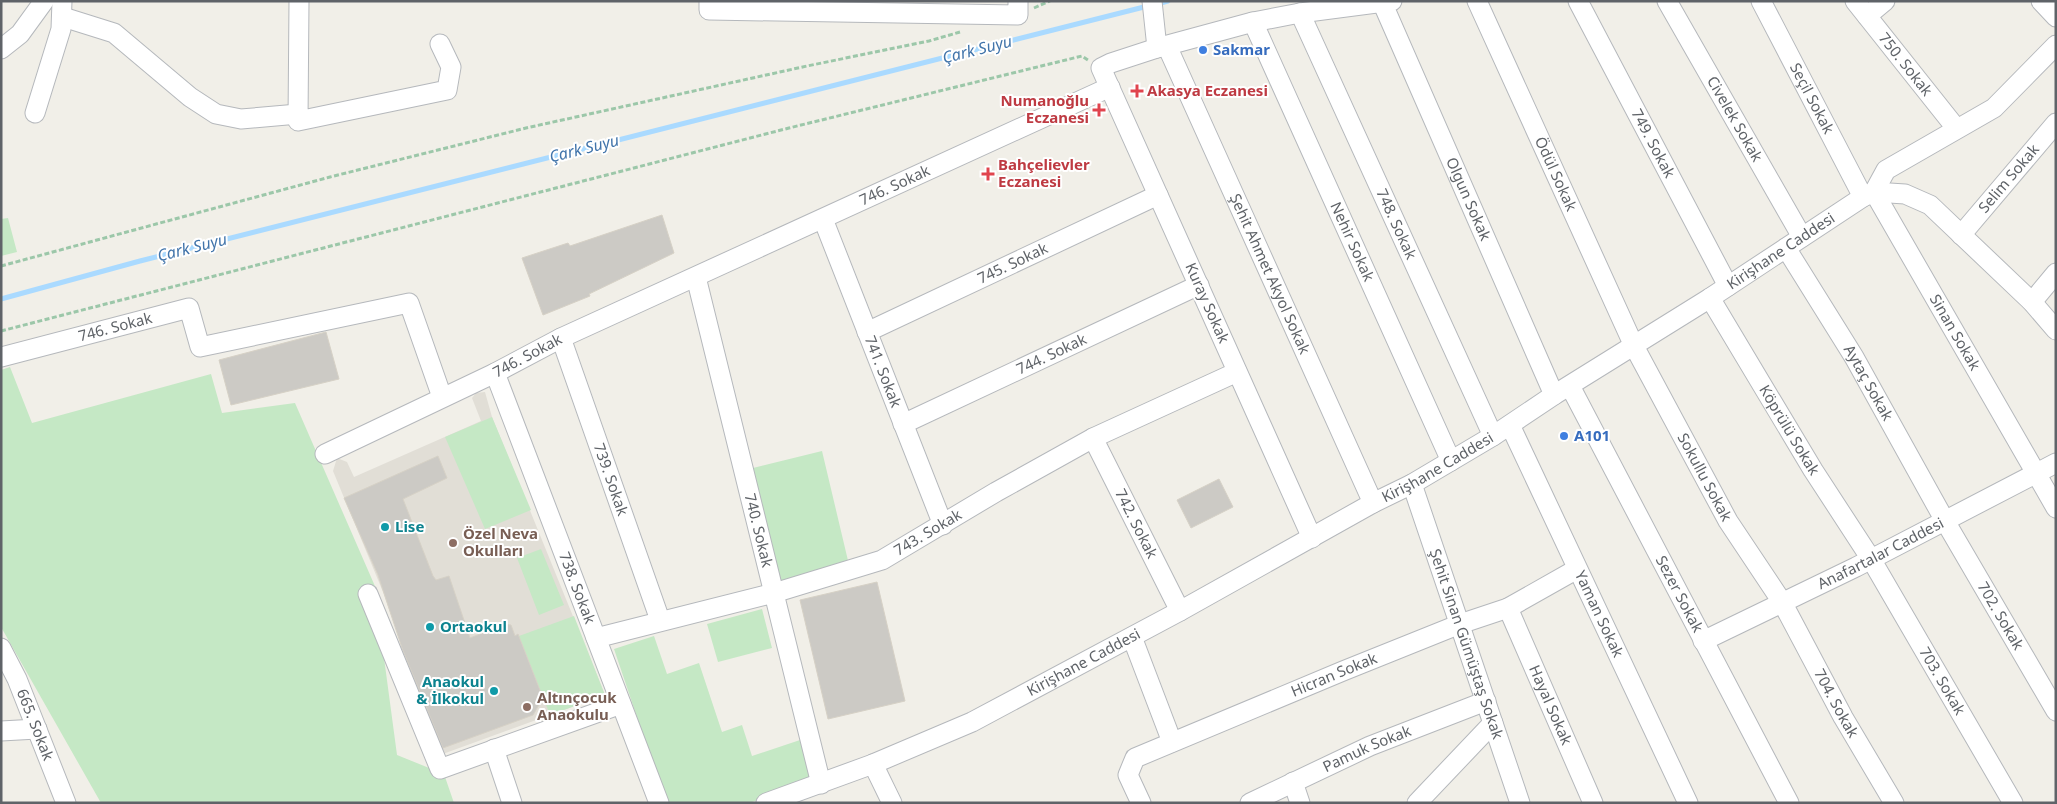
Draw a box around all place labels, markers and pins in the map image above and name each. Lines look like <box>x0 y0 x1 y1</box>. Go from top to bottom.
place label: Sakmar <box>1213 39 1270 59</box>
marker: Sakmar <box>1197 44 1209 56</box>
place label: Akasya Eczanesi <box>1147 80 1268 100</box>
marker: Akasya Eczanesi <box>1131 85 1143 97</box>
place label: Numanoğlu Eczanesi <box>1001 90 1089 127</box>
marker: Numanoğlu Eczanesi <box>1093 104 1105 116</box>
place label: Bahçelievler Eczanesi <box>998 154 1090 191</box>
marker: Bahçelievler Eczanesi <box>982 168 994 180</box>
place label: A101 <box>1574 425 1610 445</box>
marker: A101 <box>1558 430 1570 442</box>
place label: Lise <box>395 516 424 536</box>
marker: Lise <box>379 521 391 533</box>
place label: Özel Neva Okulları <box>463 523 538 560</box>
marker: Özel Neva Okulları <box>447 537 459 549</box>
place label: Ortaokul <box>440 616 507 636</box>
marker: Ortaokul <box>424 621 436 633</box>
place label: Anaokul & İlkokul <box>416 671 484 708</box>
marker: Anaokul & İlkokul <box>488 685 500 697</box>
place label: Altınçocuk Anaokulu <box>537 687 617 724</box>
marker: Altınçocuk Anaokulu <box>521 701 533 713</box>

